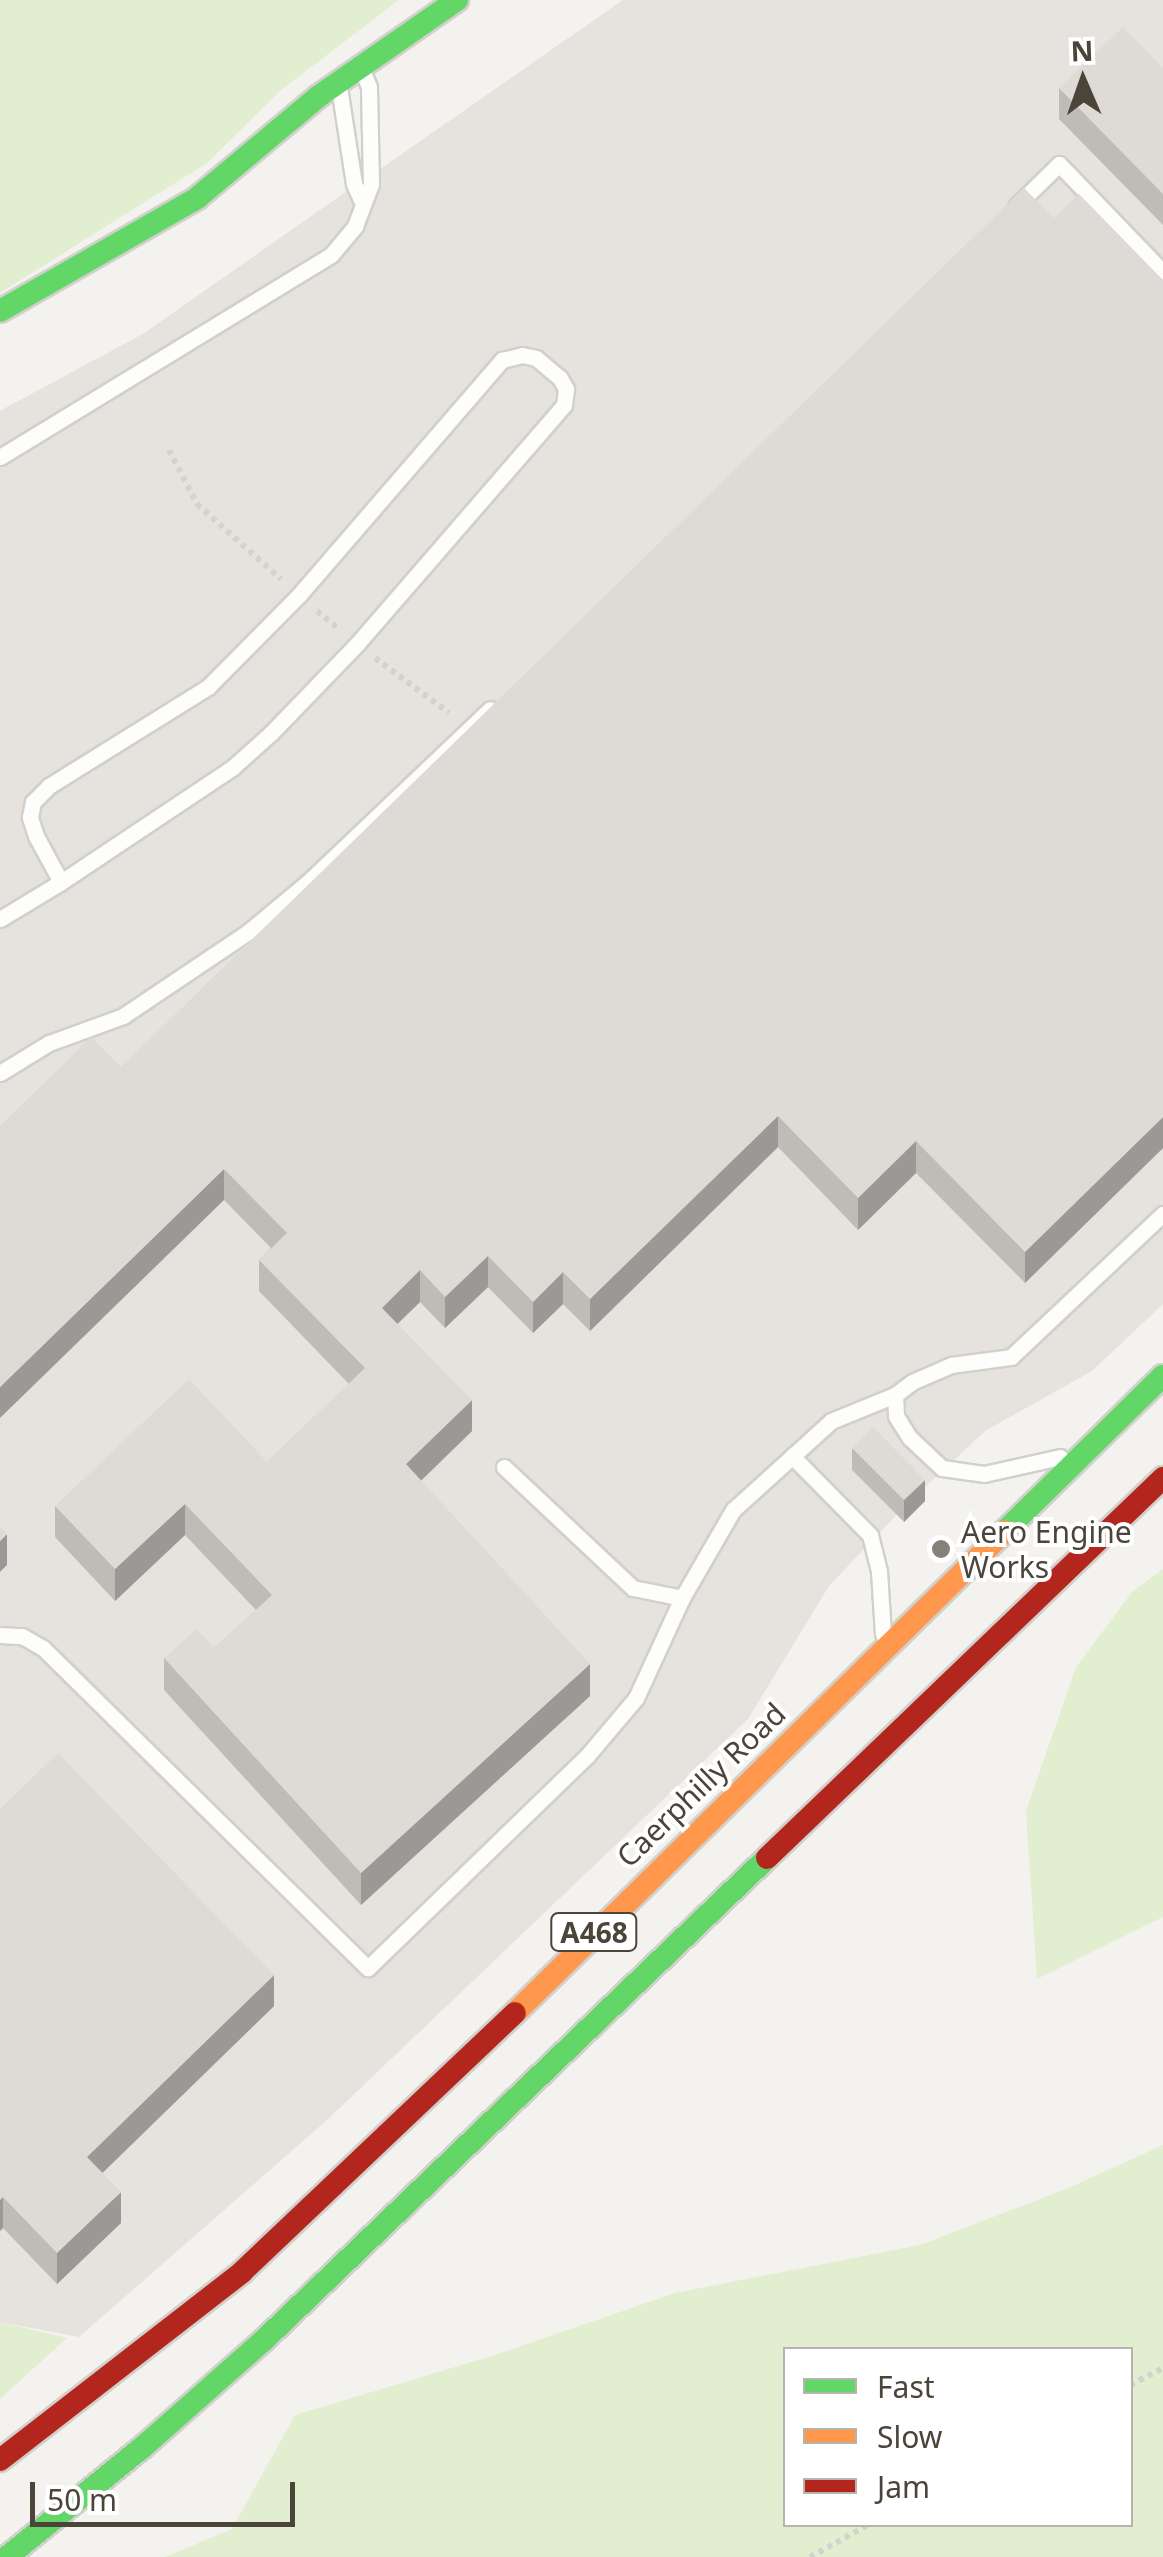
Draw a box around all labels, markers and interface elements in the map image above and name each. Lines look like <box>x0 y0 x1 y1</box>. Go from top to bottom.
north arrow <box>1033 30 1133 130</box>
text: N <box>1070 31 1094 69</box>
place label: Aero Engine Works <box>961 1514 1132 1584</box>
marker: Aero Engine Works <box>930 1538 952 1560</box>
street label: Caerphilly Road <box>609 1695 793 1875</box>
road number: A468 <box>549 1909 639 1955</box>
legend <box>783 2347 1133 2527</box>
text: Fast <box>877 2366 935 2407</box>
text: Slow <box>877 2416 942 2457</box>
scale bar <box>35 2462 300 2524</box>
text: Jam <box>877 2466 930 2507</box>
text: 50 m <box>47 2479 117 2520</box>

